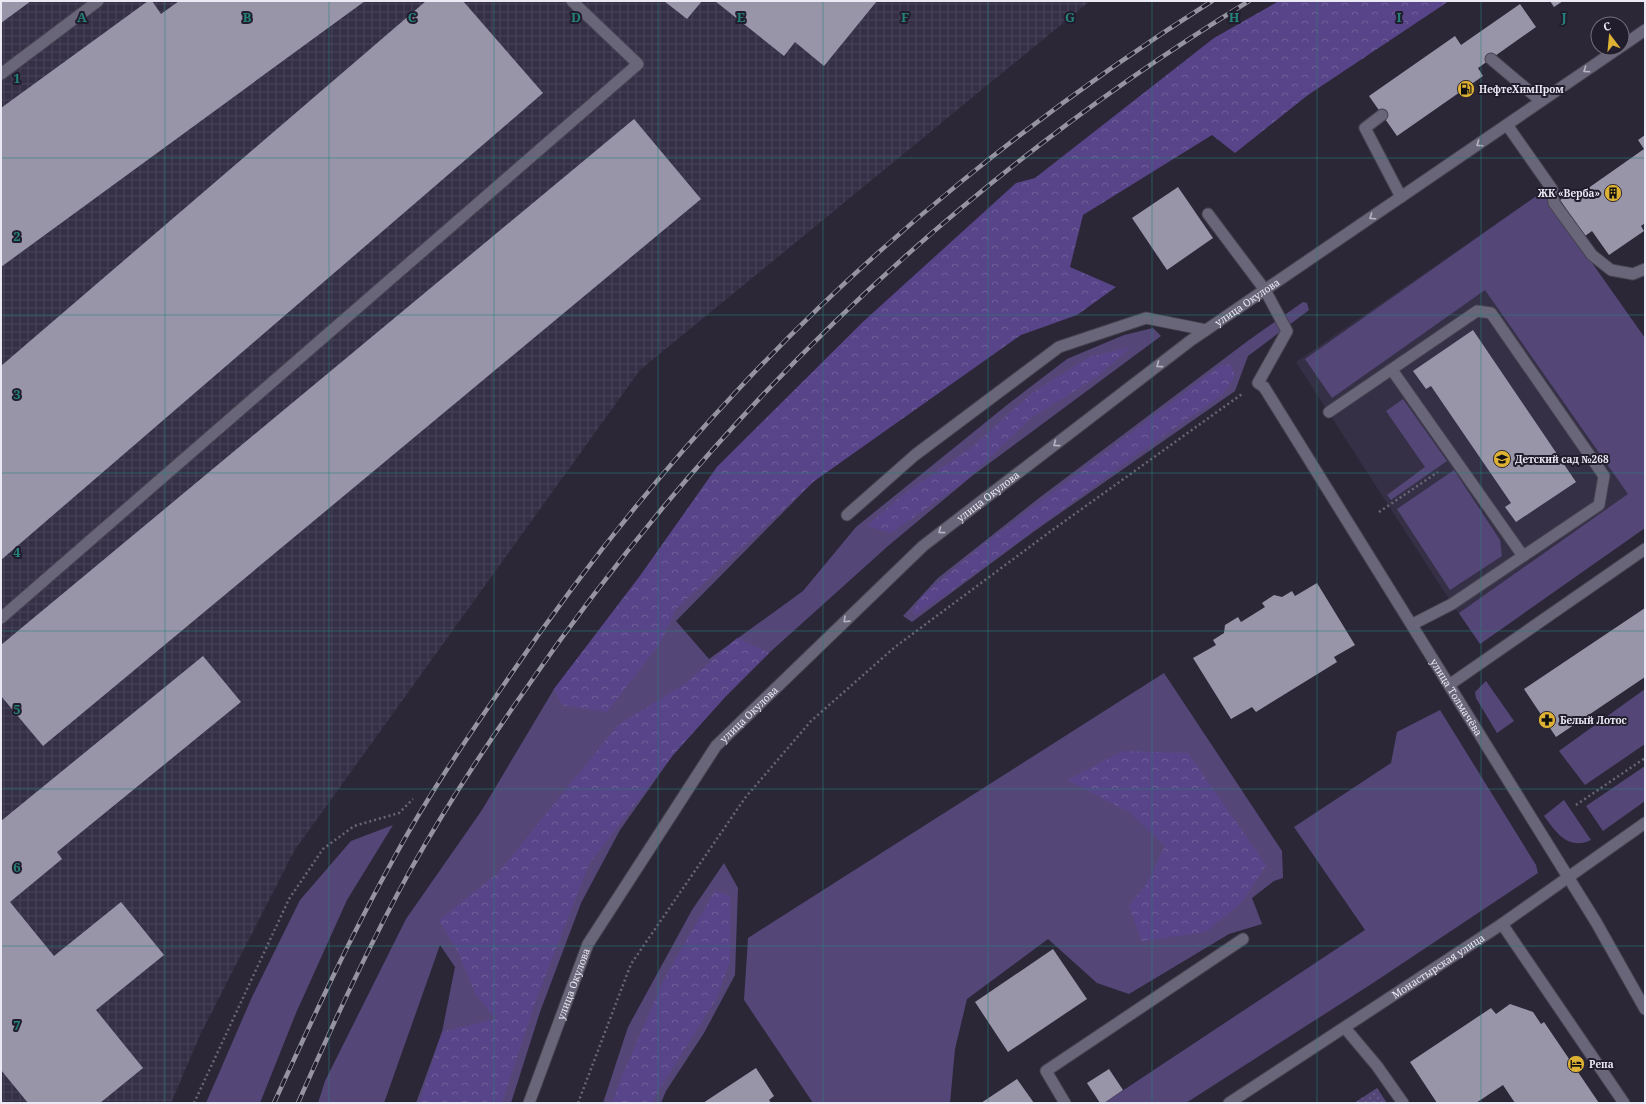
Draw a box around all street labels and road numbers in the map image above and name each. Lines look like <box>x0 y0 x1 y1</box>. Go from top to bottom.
street label: улица Окулова <box>1212 275 1283 329</box>
street label: улица Окулова <box>954 467 1022 525</box>
street label: улица Толмачёва <box>1427 656 1486 739</box>
street label: улица Окулова <box>717 683 781 746</box>
street label: Монастырская улица <box>1389 930 1487 1001</box>
street label: улица Окулова <box>553 946 593 1022</box>

